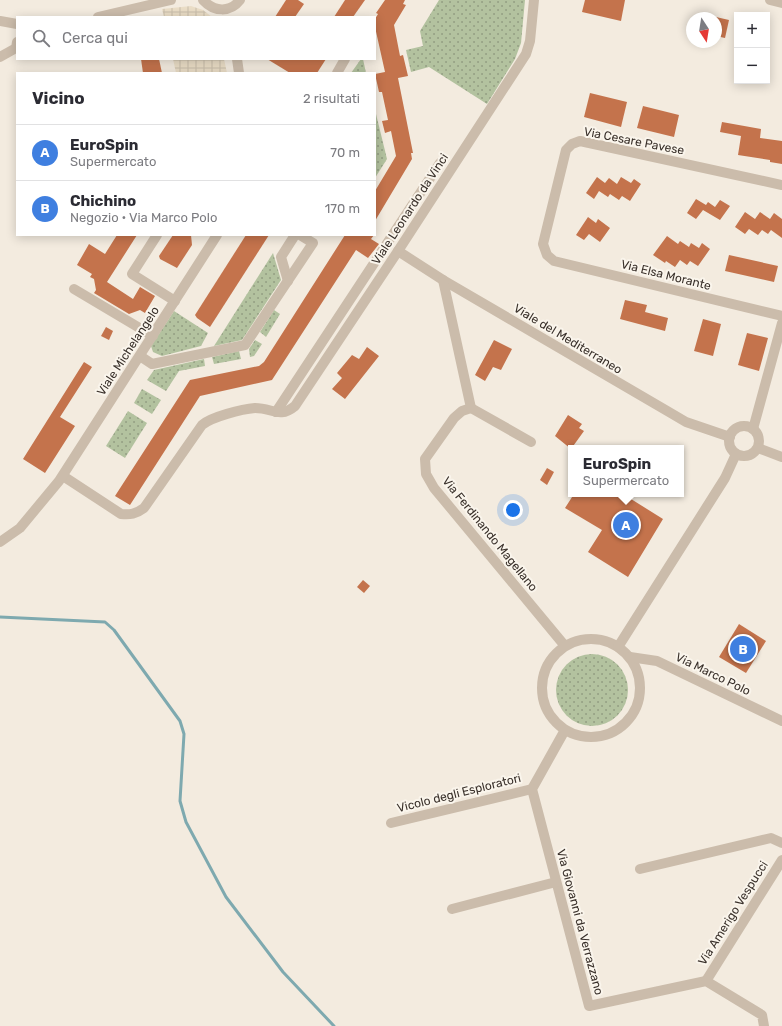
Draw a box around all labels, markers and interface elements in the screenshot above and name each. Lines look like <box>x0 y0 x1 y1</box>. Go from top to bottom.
north arrow <box>686 12 722 48</box>
map controls <box>734 12 770 84</box>
button: + <box>734 12 770 48</box>
search box <box>16 16 376 60</box>
icon: search <box>30 27 52 49</box>
text: Cerca qui <box>62 29 128 47</box>
button: − <box>734 48 770 84</box>
text: Vicino <box>32 88 85 108</box>
text: 2 risultati <box>303 91 360 106</box>
street label: Via Cesare Pavese <box>583 124 686 158</box>
text: EuroSpin <box>70 136 138 154</box>
text: A <box>40 145 50 160</box>
text: 70 m <box>330 145 360 160</box>
street label: Viale Leonardo da Vinci <box>369 151 451 267</box>
text: Supermercato <box>70 154 156 169</box>
text: Chichino <box>70 192 136 210</box>
text: B <box>40 201 50 216</box>
text: 170 m <box>325 201 360 216</box>
text: Negozio · Via Marco Polo <box>70 210 217 225</box>
street label: Via Elsa Morante <box>620 257 713 293</box>
street label: Viale del Mediterraneo <box>511 301 625 377</box>
street label: Viale Michelangelo <box>94 304 162 398</box>
popup <box>568 445 684 497</box>
text: EuroSpin <box>583 455 651 473</box>
text: Supermercato <box>583 473 669 488</box>
street label: Via Ferdinando Magellano <box>440 474 541 594</box>
your location <box>503 500 523 520</box>
pin: A <box>613 510 639 540</box>
pin: B <box>730 634 756 664</box>
street label: Via Marco Polo <box>673 650 753 698</box>
street label: Vicolo degli Esploratori <box>396 771 522 815</box>
street label: Via Giovanni da Verrazzano <box>554 848 606 997</box>
street label: Via Amerigo Vespucci <box>695 858 771 968</box>

